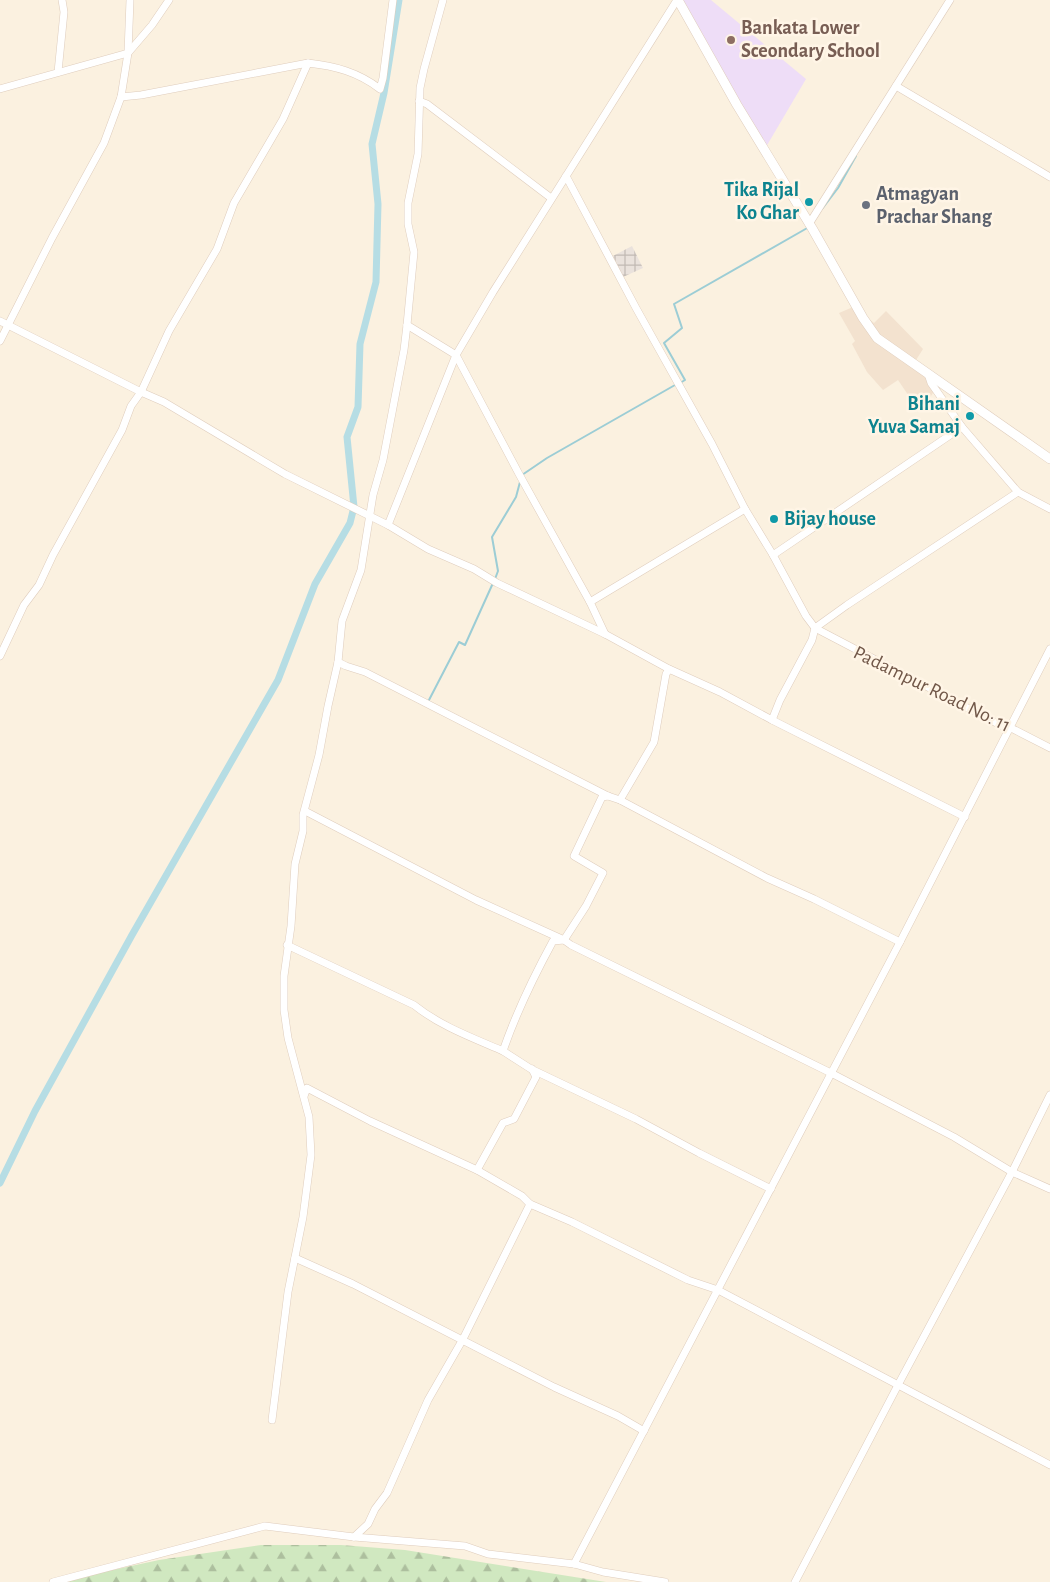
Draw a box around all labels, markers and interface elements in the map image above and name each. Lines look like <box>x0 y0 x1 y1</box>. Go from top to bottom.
place label: Bankata Lower Sceondary School <box>741 18 880 61</box>
marker: Bankata Lower Sceondary School <box>725 34 737 46</box>
place label: Tika Rijal Ko Ghar <box>724 180 799 223</box>
place label: Atmagyan Prachar Shang <box>876 184 993 227</box>
marker: Tika Rijal Ko Ghar <box>803 196 815 208</box>
marker: Atmagyan Prachar Shang <box>860 199 872 211</box>
place label: Bihani Yuva Samaj <box>868 394 960 437</box>
marker: Bihani Yuva Samaj <box>964 410 976 422</box>
place label: Bijay house <box>784 509 876 529</box>
marker: Bijay house <box>768 513 780 525</box>
street label: Padampur Road No: 11 <box>850 642 1014 736</box>

